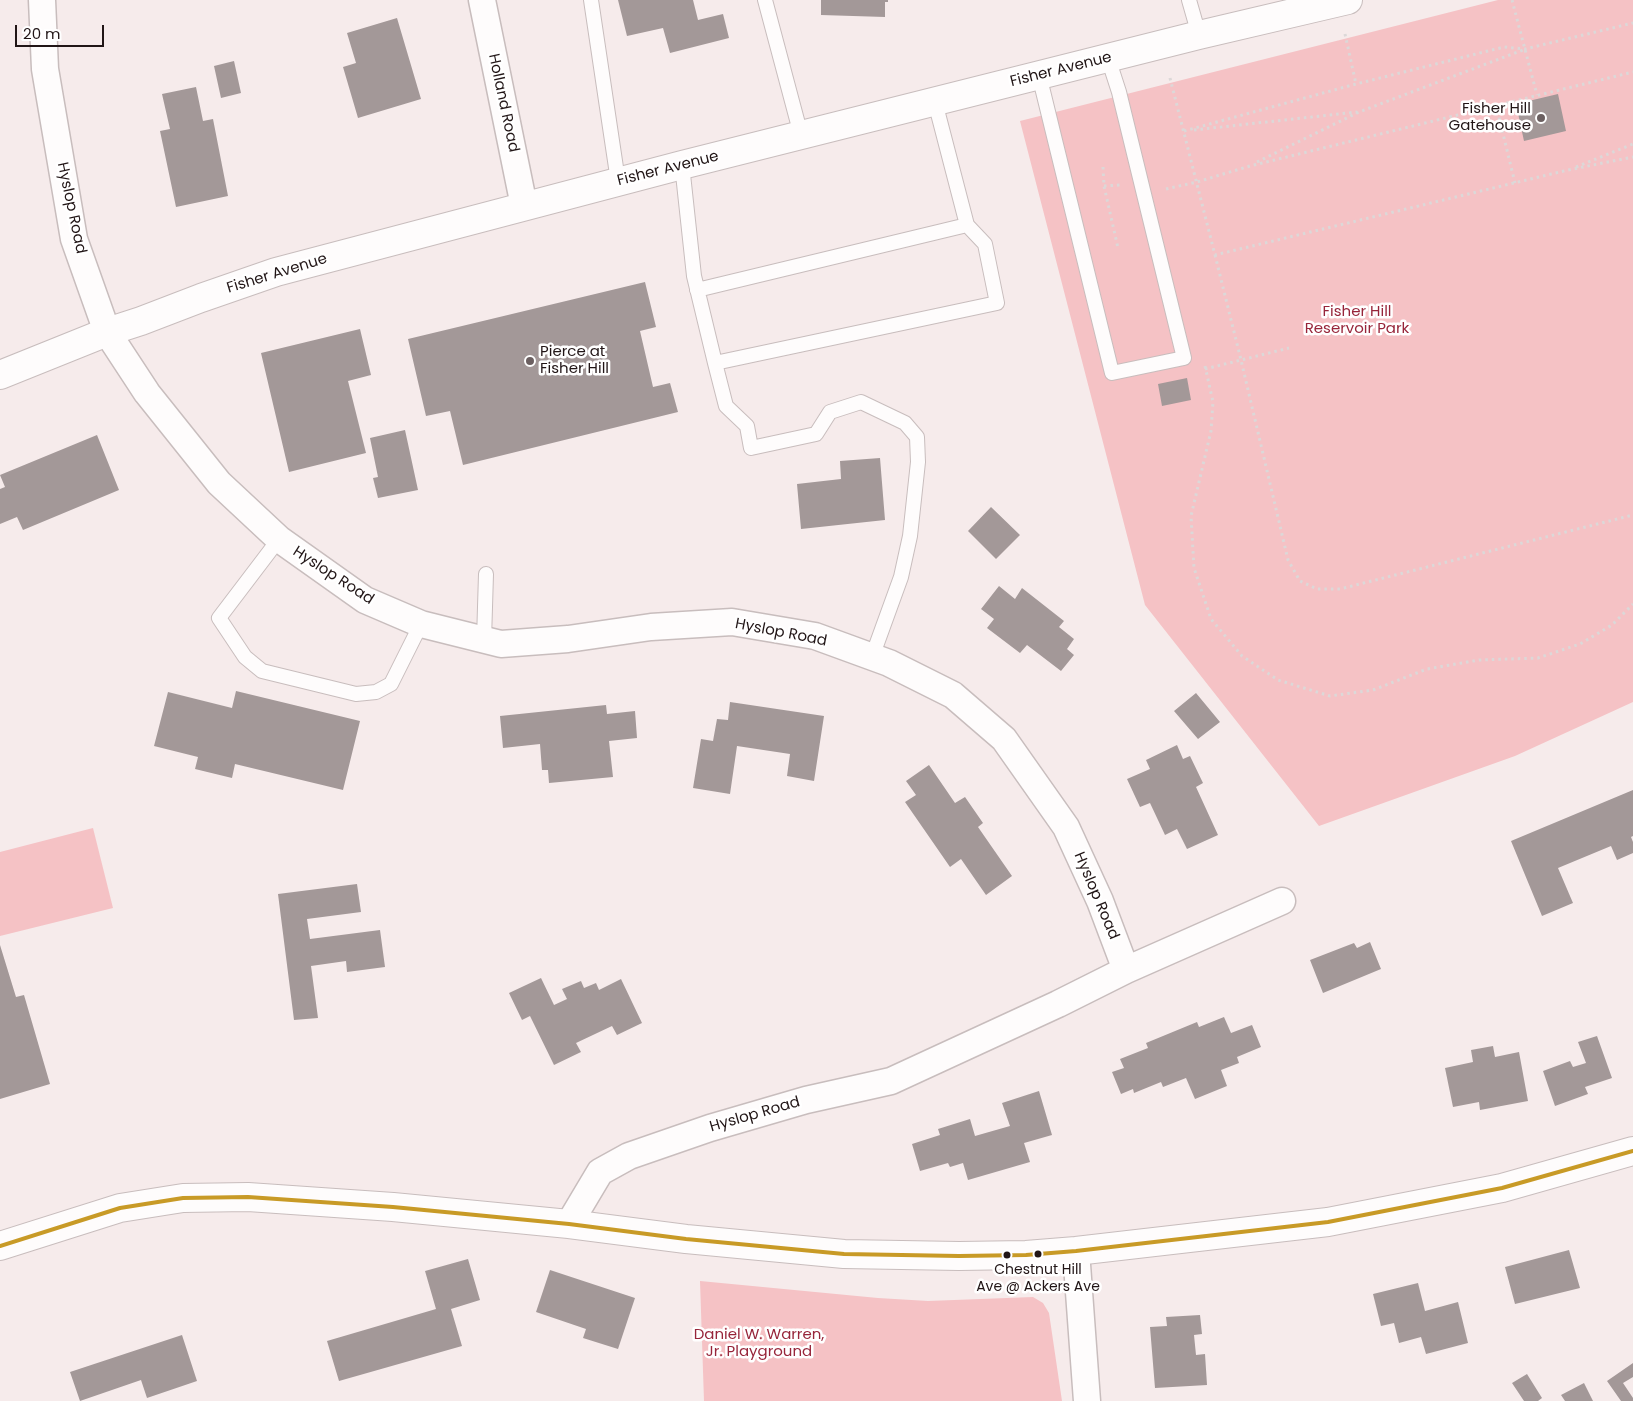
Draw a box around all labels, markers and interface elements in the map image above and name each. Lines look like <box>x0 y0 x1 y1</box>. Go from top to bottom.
scale bar <box>18 15 106 47</box>
text: 20 m <box>23 23 61 44</box>
street label: Fisher Avenue <box>1008 49 1114 91</box>
street label: Holland Road <box>484 52 522 154</box>
place label: Fisher Hill Gatehouse <box>1449 100 1531 135</box>
marker: Fisher Hill Gatehouse <box>1535 112 1547 124</box>
street label: Fisher Avenue <box>615 148 721 190</box>
street label: Hyslop Road <box>53 161 89 255</box>
street label: Fisher Avenue <box>225 250 329 298</box>
park label: Fisher Hill Reservoir Park <box>1305 303 1409 338</box>
place label: Pierce at Fisher Hill <box>540 343 609 378</box>
marker: Pierce at Fisher Hill <box>524 355 536 367</box>
street label: Hyslop Road <box>289 543 377 609</box>
street label: Hyslop Road <box>734 615 828 651</box>
street label: Hyslop Road <box>1070 850 1122 942</box>
street label: Hyslop Road <box>708 1094 802 1136</box>
marker: Chestnut Hill Ave @ Ackers Ave <box>1033 1249 1043 1259</box>
unlabelled marker <box>1002 1250 1012 1260</box>
place label: Chestnut Hill Ave @ Ackers Ave <box>976 1262 1100 1294</box>
park label: Daniel W. Warren, Jr. Playground <box>694 1326 824 1361</box>

